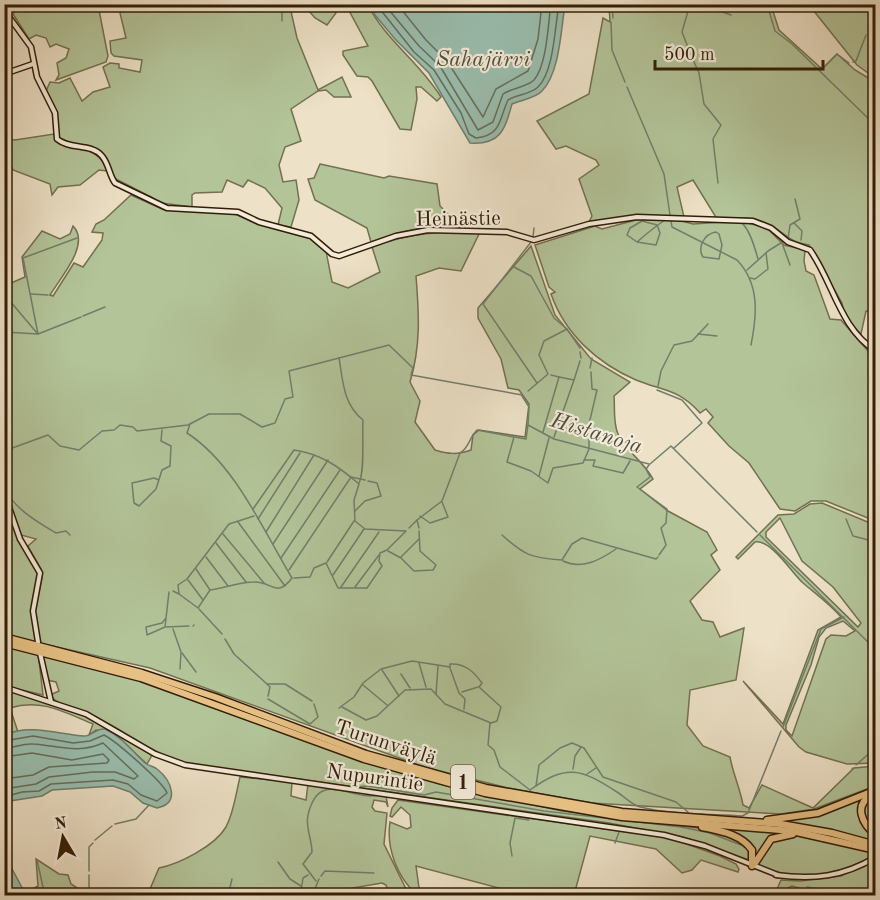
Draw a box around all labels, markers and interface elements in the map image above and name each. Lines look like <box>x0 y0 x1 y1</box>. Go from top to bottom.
scale bar <box>655 33 823 71</box>
text: 500 m <box>664 46 715 64</box>
water label: Sahajärvi <box>436 49 531 71</box>
street label: Heinästie <box>415 208 501 231</box>
water label: Histanoja <box>547 409 645 458</box>
street label: Turunväylä <box>332 717 439 770</box>
street label: Nupurintie <box>325 761 425 796</box>
road number: 1 <box>451 765 475 799</box>
north arrow <box>33 807 93 867</box>
text: N <box>53 815 69 833</box>

